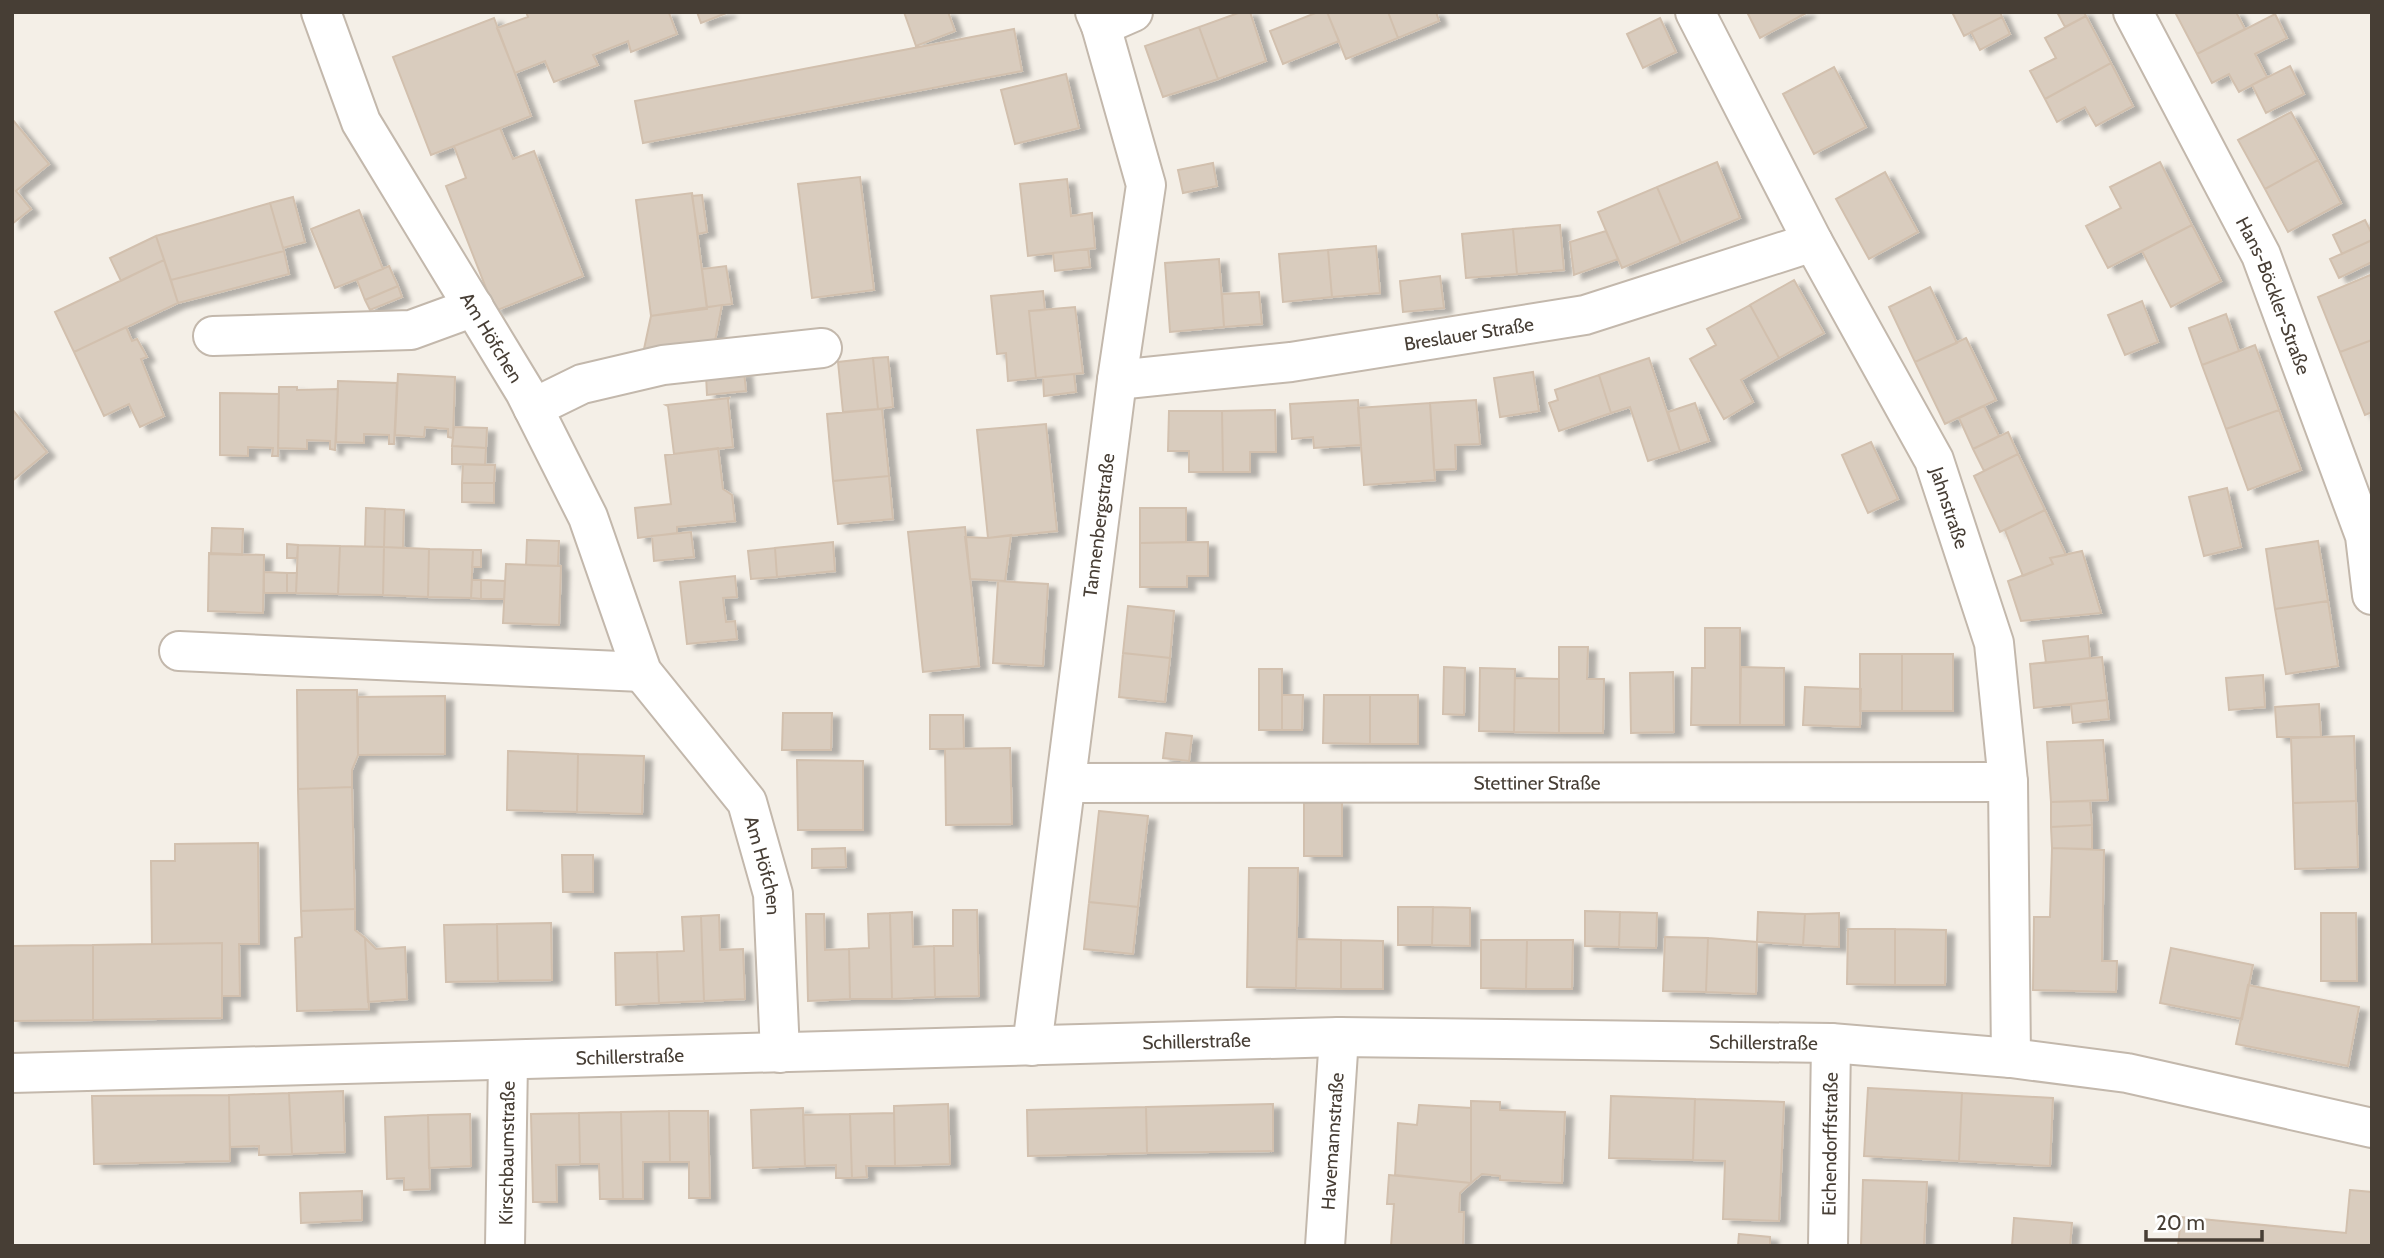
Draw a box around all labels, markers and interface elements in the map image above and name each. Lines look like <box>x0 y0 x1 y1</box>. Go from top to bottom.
street label: Hans-Böckler-Straße <box>2231 213 2316 378</box>
street label: Am Höfchen <box>456 288 528 387</box>
street label: Breslauer Straße <box>1402 312 1536 355</box>
street label: Tannenbergstraße <box>1078 451 1119 599</box>
street label: Jahnstraße <box>1925 463 1974 552</box>
street label: Stettiner Straße <box>1473 771 1601 794</box>
street label: Am Höfchen <box>740 813 785 916</box>
street label: Schillerstraße <box>1142 1028 1251 1054</box>
street label: Schillerstraße <box>1709 1030 1818 1054</box>
street label: Schillerstraße <box>575 1043 685 1069</box>
street label: Havemannstraße <box>1316 1071 1348 1211</box>
street label: Eichendorffstraße <box>1817 1072 1842 1216</box>
street label: Kirschbaumstraße <box>494 1080 519 1225</box>
scale bar <box>2146 1198 2262 1242</box>
text: 20 m <box>2156 1210 2205 1235</box>

